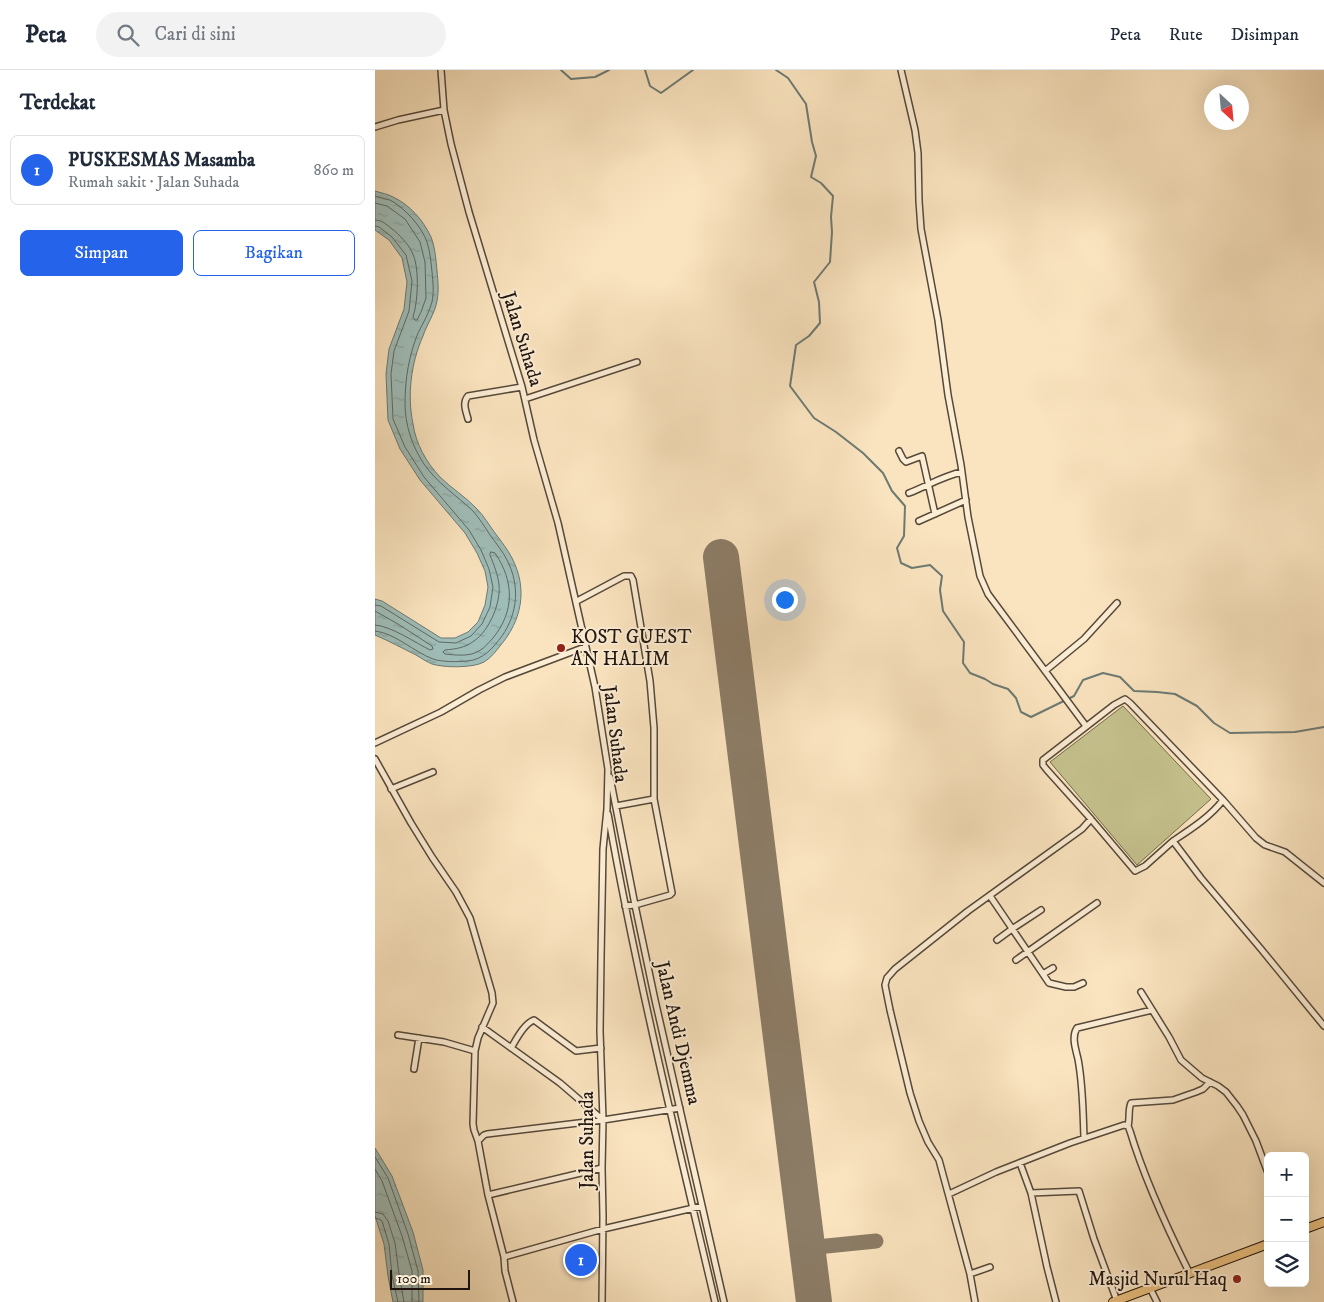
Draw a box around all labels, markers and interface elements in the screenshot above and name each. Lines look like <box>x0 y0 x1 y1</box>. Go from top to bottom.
search box <box>96 12 446 57</box>
text: Peta <box>25 20 66 50</box>
icon: search <box>114 21 142 49</box>
text: Cari di sini <box>154 23 236 46</box>
text: Peta <box>1110 24 1141 46</box>
text: Rute <box>1169 24 1203 46</box>
text: Disimpan <box>1231 24 1299 46</box>
north arrow <box>1204 85 1249 130</box>
text: Terdekat <box>20 90 95 116</box>
text: PUSKESMAS Masamba <box>68 149 255 172</box>
text: 1 <box>34 160 40 180</box>
text: 860 m <box>314 160 354 180</box>
text: Rumah sakit · Jalan Suhada <box>68 172 239 192</box>
button: Simpan <box>20 230 183 276</box>
button: Bagikan <box>193 230 355 276</box>
street label: Jalan Suhada <box>496 287 547 389</box>
your location <box>772 587 798 613</box>
place label: KOST GUEST AN HALIM <box>571 626 692 671</box>
marker: KOST GUEST AN HALIM <box>555 642 567 654</box>
street label: Jalan Suhada <box>597 682 632 784</box>
street label: Jalan Andi Djemma <box>650 957 706 1107</box>
street label: Jalan Suhada <box>576 1091 599 1191</box>
map controls <box>1264 1152 1309 1287</box>
button: + <box>1264 1152 1309 1197</box>
button: − <box>1264 1197 1309 1242</box>
pin: 1 <box>565 1241 597 1279</box>
button: layers <box>1264 1242 1309 1287</box>
scale bar <box>390 1267 470 1290</box>
place label: Masjid Nurul Haq <box>1088 1268 1228 1292</box>
text: 100 m <box>397 1270 431 1288</box>
marker: Masjid Nurul Haq <box>1231 1273 1243 1285</box>

